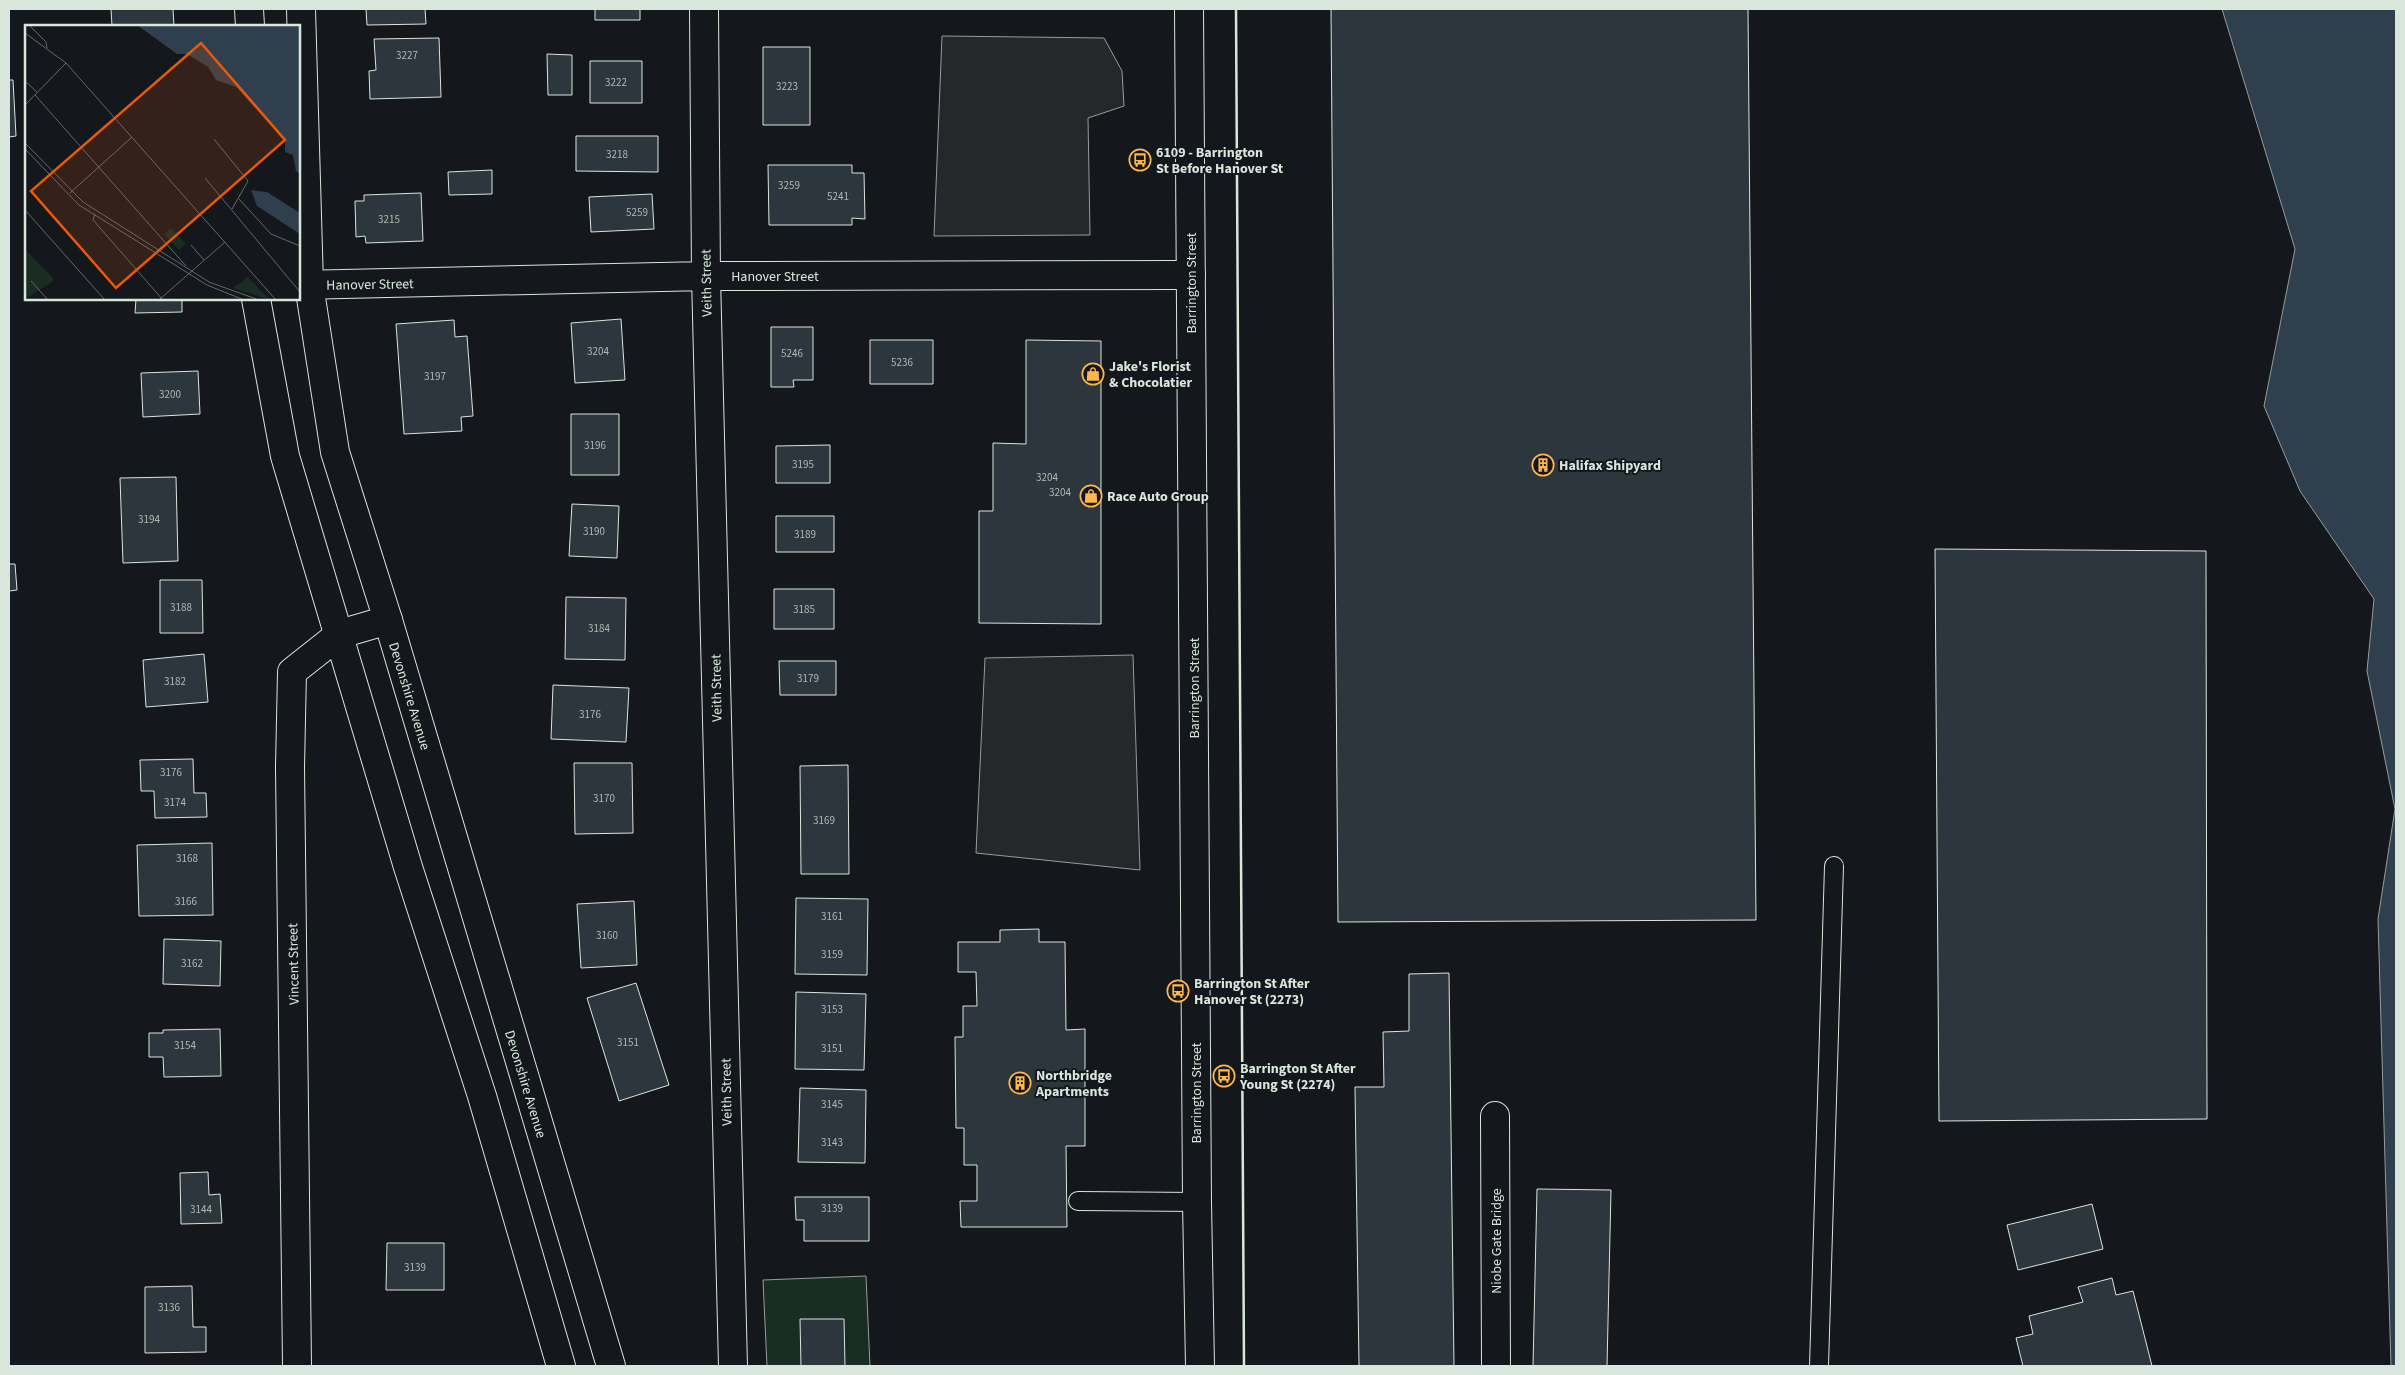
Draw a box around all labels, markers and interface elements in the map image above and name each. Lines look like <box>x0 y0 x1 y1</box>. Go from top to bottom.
inset map <box>25 25 300 300</box>
house number: 3227 <box>396 48 418 63</box>
house number: 3222 <box>605 75 627 90</box>
house number: 3223 <box>776 79 798 94</box>
place label: 6109 - Barrington St Before Hanover St <box>1156 143 1284 179</box>
house number: 3218 <box>606 147 628 162</box>
bus stop icon: 6109 - Barrington St Before Hanover St <box>1128 148 1152 172</box>
house number: 3259 <box>778 178 800 193</box>
house number: 5241 <box>827 189 849 204</box>
house number: 5259 <box>626 205 648 220</box>
house number: 3215 <box>378 212 400 227</box>
street label: Barrington Street <box>1182 232 1202 333</box>
street label: Veith Street <box>696 249 718 317</box>
street label: Hanover Street <box>731 267 819 287</box>
street label: Hanover Street <box>326 274 414 296</box>
house number: 3204 <box>587 344 609 359</box>
house number: 5246 <box>781 346 803 361</box>
house number: 5236 <box>891 355 913 370</box>
place label: Jake's Florist & Chocolatier <box>1109 357 1193 393</box>
shop icon: Jake's Florist & Chocolatier <box>1081 362 1105 386</box>
house number: 3197 <box>424 369 446 384</box>
house number: 3200 <box>159 387 181 402</box>
house number: 3196 <box>584 438 606 453</box>
building icon: Halifax Shipyard <box>1531 453 1555 477</box>
place label: Halifax Shipyard <box>1559 456 1661 476</box>
house number: 3195 <box>792 457 814 472</box>
house number: 3204 <box>1036 470 1058 485</box>
shop icon: Race Auto Group <box>1079 484 1103 508</box>
house number: 3204 <box>1049 485 1071 500</box>
place label: Race Auto Group <box>1107 487 1209 507</box>
house number: 3194 <box>138 512 160 527</box>
house number: 3190 <box>583 524 605 539</box>
house number: 3189 <box>794 527 816 542</box>
house number: 3188 <box>170 600 192 615</box>
house number: 3185 <box>793 602 815 617</box>
house number: 3184 <box>588 621 610 636</box>
street label: Barrington Street <box>1185 637 1205 738</box>
street label: Devonshire Avenue <box>383 640 435 753</box>
street label: Veith Street <box>706 654 728 722</box>
house number: 3179 <box>797 671 819 686</box>
house number: 3182 <box>164 674 186 689</box>
house number: 3176 <box>579 707 601 722</box>
house number: 3176 <box>160 765 182 780</box>
house number: 3170 <box>593 791 615 806</box>
house number: 3174 <box>164 795 186 810</box>
house number: 3169 <box>813 813 835 828</box>
house number: 3168 <box>176 851 198 866</box>
house number: 3166 <box>175 894 197 909</box>
house number: 3161 <box>821 909 843 924</box>
street label: Vincent Street <box>283 923 305 1005</box>
house number: 3160 <box>596 928 618 943</box>
house number: 3159 <box>821 947 843 962</box>
house number: 3162 <box>181 956 203 971</box>
place label: Barrington St After Hanover St (2273) <box>1194 974 1310 1010</box>
bus stop icon: Barrington St After Hanover St (2273) <box>1166 979 1190 1003</box>
house number: 3153 <box>821 1002 843 1017</box>
street label: Devonshire Avenue <box>499 1028 551 1141</box>
house number: 3151 <box>617 1035 639 1050</box>
house number: 3154 <box>174 1038 196 1053</box>
house number: 3151 <box>821 1041 843 1056</box>
street label: Barrington Street <box>1187 1042 1207 1143</box>
street label: Veith Street <box>716 1058 738 1126</box>
place label: Barrington St After Young St (2274) <box>1239 1059 1356 1095</box>
bus stop icon: Barrington St After Young St (2274) <box>1212 1064 1236 1088</box>
place label: Northbridge Apartments <box>1035 1066 1112 1102</box>
building icon: Northbridge Apartments <box>1008 1071 1032 1095</box>
house number: 3145 <box>821 1097 843 1112</box>
house number: 3143 <box>821 1135 843 1150</box>
street label: Niobe Gate Bridge <box>1487 1188 1507 1294</box>
house number: 3139 <box>821 1201 843 1216</box>
house number: 3144 <box>190 1202 212 1217</box>
house number: 3139 <box>404 1260 426 1275</box>
house number: 3136 <box>158 1300 180 1315</box>

